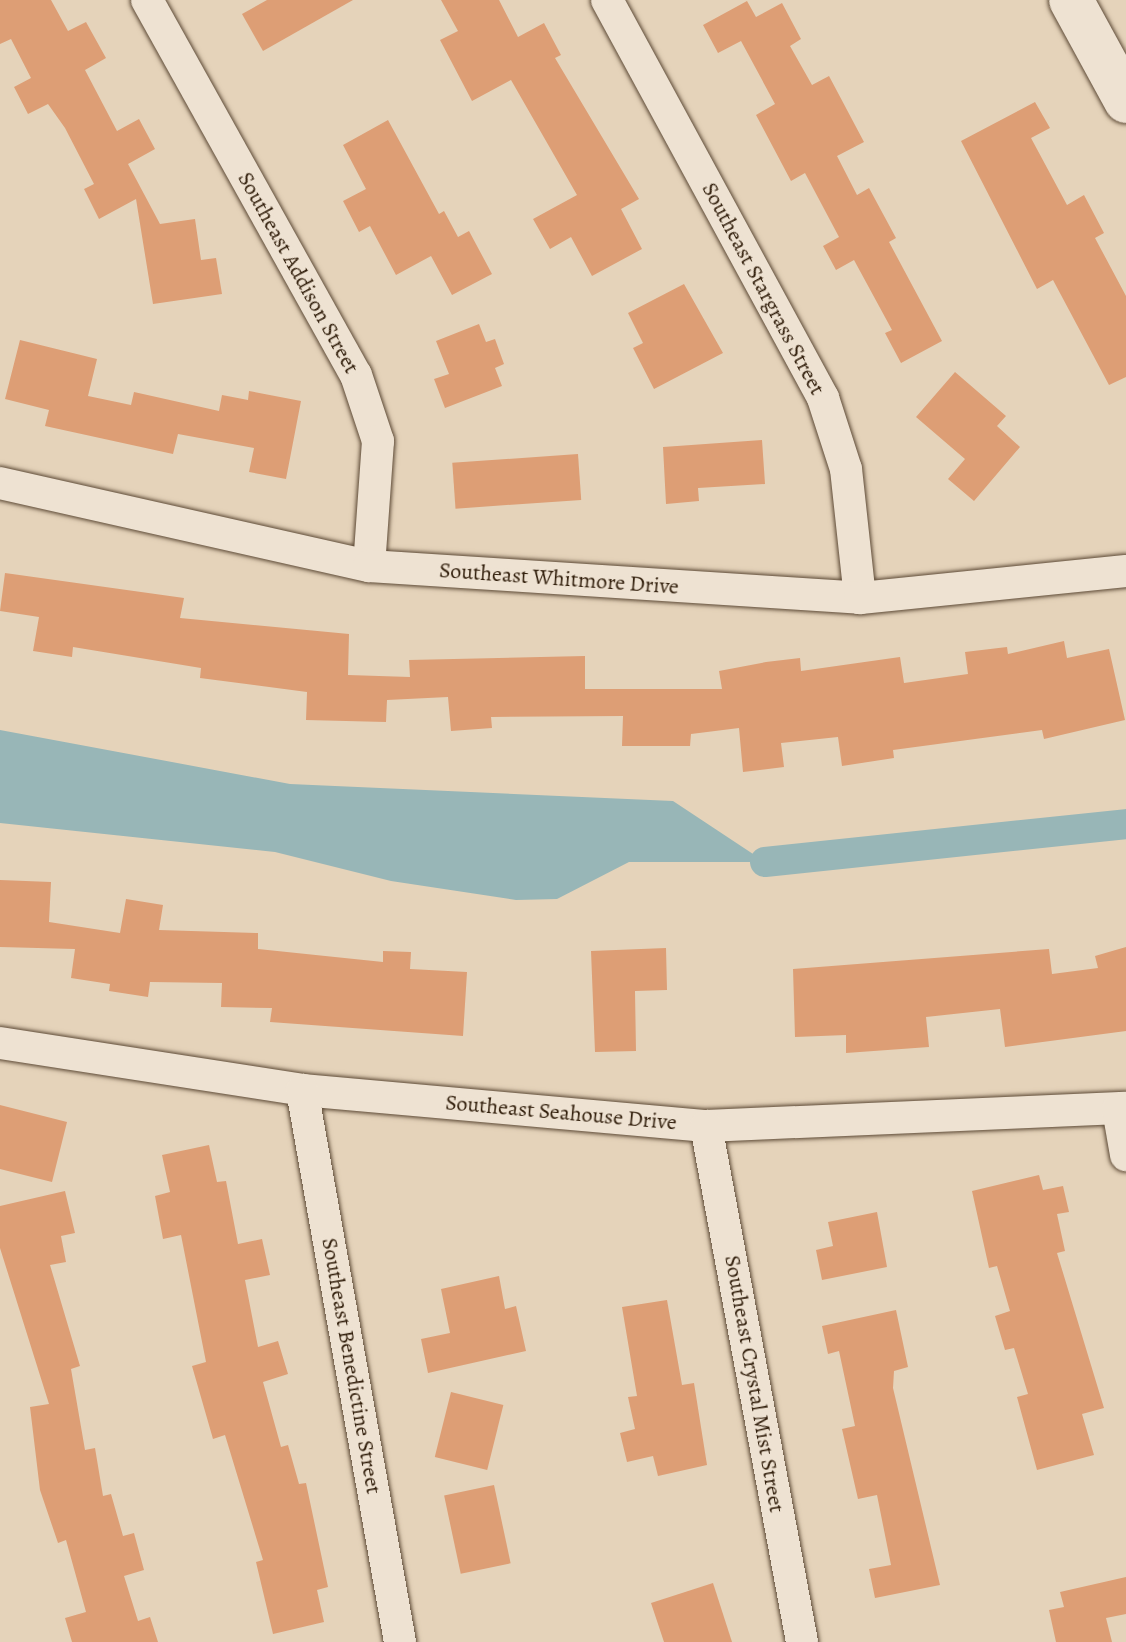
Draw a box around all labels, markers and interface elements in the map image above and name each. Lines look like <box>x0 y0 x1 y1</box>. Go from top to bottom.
street label: Southeast Addison Street <box>232 168 364 378</box>
street label: Southeast Stargrass Street <box>696 178 830 400</box>
street label: Southeast Whitmore Drive <box>438 557 680 601</box>
street label: Southeast Seahouse Drive <box>444 1090 678 1136</box>
street label: Southeast Benedictine Street <box>315 1236 387 1496</box>
street label: Southeast Crystal Mist Street <box>718 1253 790 1515</box>

